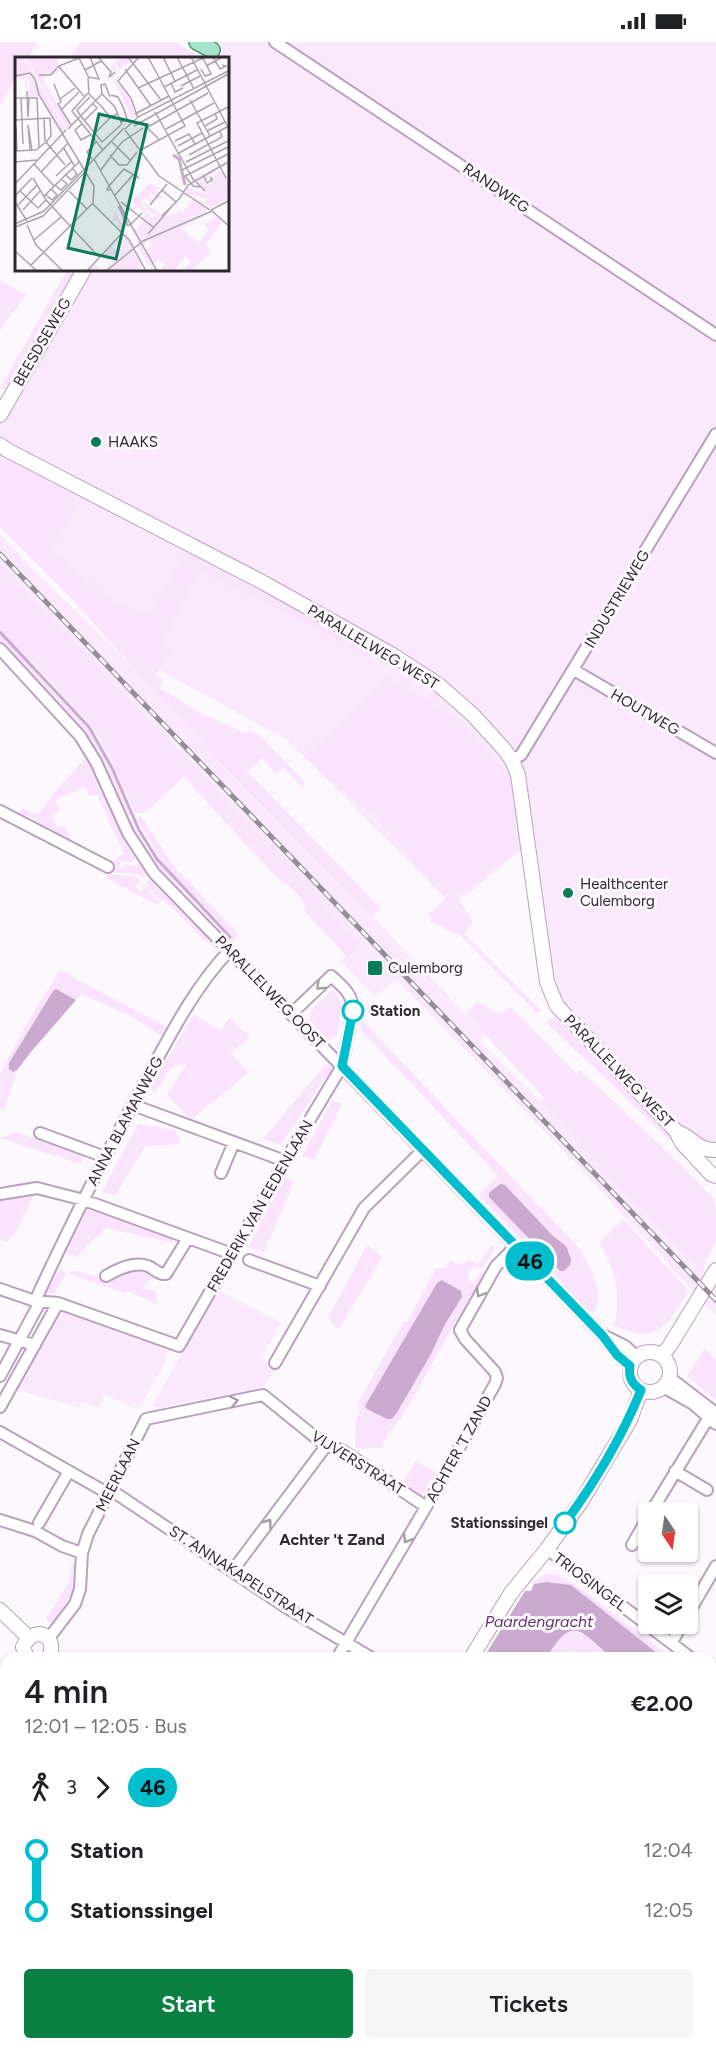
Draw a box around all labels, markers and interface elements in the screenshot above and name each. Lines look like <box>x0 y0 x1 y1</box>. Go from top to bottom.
text: 12:01 <box>30 8 82 35</box>
inset map <box>15 57 230 272</box>
street label: RANDWEG <box>459 159 533 217</box>
street label: BEESDSEWEG <box>9 295 75 389</box>
place label: HAAKS <box>108 433 158 451</box>
marker: HAAKS <box>89 435 103 449</box>
street label: INDUSTRIEWEG <box>581 547 653 651</box>
street label: PARALLELWEG WEST <box>304 601 442 694</box>
street label: HOUTWEG <box>607 685 683 739</box>
place label: Healthcenter Culemborg <box>580 875 668 910</box>
marker: Healthcenter Culemborg <box>561 886 575 900</box>
street label: PARALLELWEG OOST <box>211 932 329 1053</box>
marker: Culemborg <box>366 959 384 977</box>
place label: Culemborg <box>388 959 463 977</box>
one-way arrow <box>317 979 327 990</box>
marker: Station <box>342 1000 364 1022</box>
place label: Station <box>370 1002 420 1020</box>
street label: PARALLELWEG WEST <box>560 1011 678 1132</box>
street label: ANNA BLAMANWEG <box>83 1053 167 1189</box>
street label: FREDERIK VAN EEDENLAAN <box>203 1117 317 1295</box>
line badge: 46 <box>503 1242 557 1280</box>
text: 46 <box>517 1249 543 1274</box>
one-way arrow <box>476 1287 488 1297</box>
street label: ACHTER 'T ZAND <box>422 1393 496 1505</box>
one-way arrow <box>229 1395 239 1408</box>
street label: VIJVERSTRAAT <box>308 1427 408 1499</box>
street label: MEERLAAN <box>92 1435 144 1515</box>
north arrow <box>638 1502 698 1562</box>
map controls <box>638 1502 698 1634</box>
marker: Stationssingel <box>554 1512 576 1534</box>
place label: Stationssingel <box>450 1514 548 1532</box>
one-way arrow <box>261 1519 272 1530</box>
street label: ST. ANNAKAPELSTRAAT <box>166 1522 317 1629</box>
district label: Achter 't Zand <box>279 1530 385 1549</box>
one-way arrow <box>403 1533 415 1543</box>
street label: TRIOSINGEL <box>550 1549 630 1615</box>
button: layers <box>638 1574 698 1634</box>
water label: Paardengracht <box>485 1612 594 1631</box>
text: 4 min <box>24 1672 108 1711</box>
text: €2.00 <box>631 1690 693 1717</box>
text: 12:01 – 12:05 · Bus <box>24 1714 187 1738</box>
icon: walk <box>24 1771 57 1804</box>
icon: forward <box>86 1771 119 1804</box>
text: 3 <box>66 1775 77 1799</box>
text: 46 <box>140 1775 165 1800</box>
text: Station <box>70 1837 144 1864</box>
text: 12:04 <box>643 1838 693 1862</box>
text: Stationssingel <box>70 1897 213 1924</box>
text: 12:05 <box>644 1898 693 1922</box>
button: Start <box>24 1969 353 2038</box>
button: Tickets <box>365 1969 693 2038</box>

